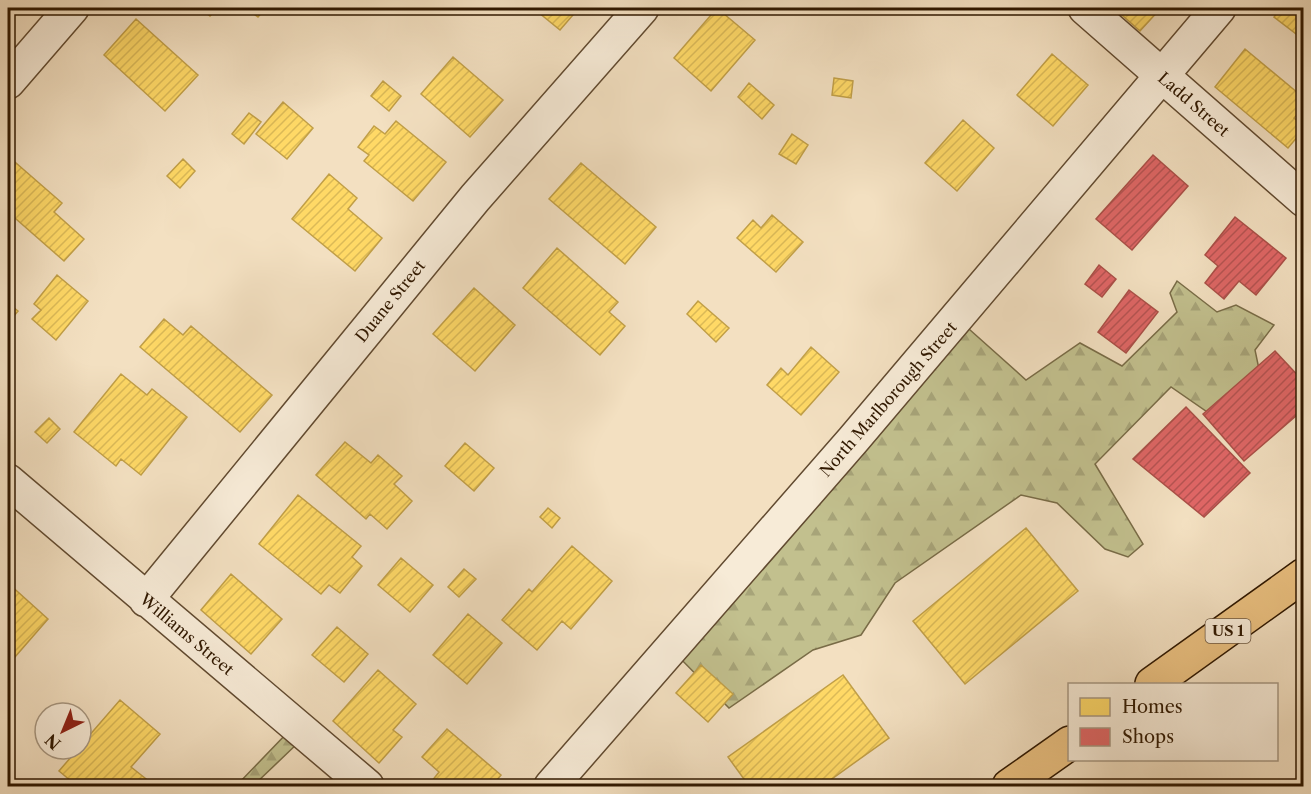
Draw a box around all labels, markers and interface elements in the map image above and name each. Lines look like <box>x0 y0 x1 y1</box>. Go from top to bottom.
street label: Ladd Street <box>1154 68 1234 141</box>
street label: Duane Street <box>351 256 429 346</box>
street label: North Marlborough Street <box>815 317 961 481</box>
street label: Williams Street <box>135 588 238 679</box>
road number: US 1 <box>1206 619 1250 643</box>
legend <box>1068 683 1278 761</box>
text: Homes <box>1122 696 1183 718</box>
north arrow <box>33 701 93 761</box>
text: Shops <box>1122 726 1174 748</box>
text: N <box>41 730 65 754</box>

